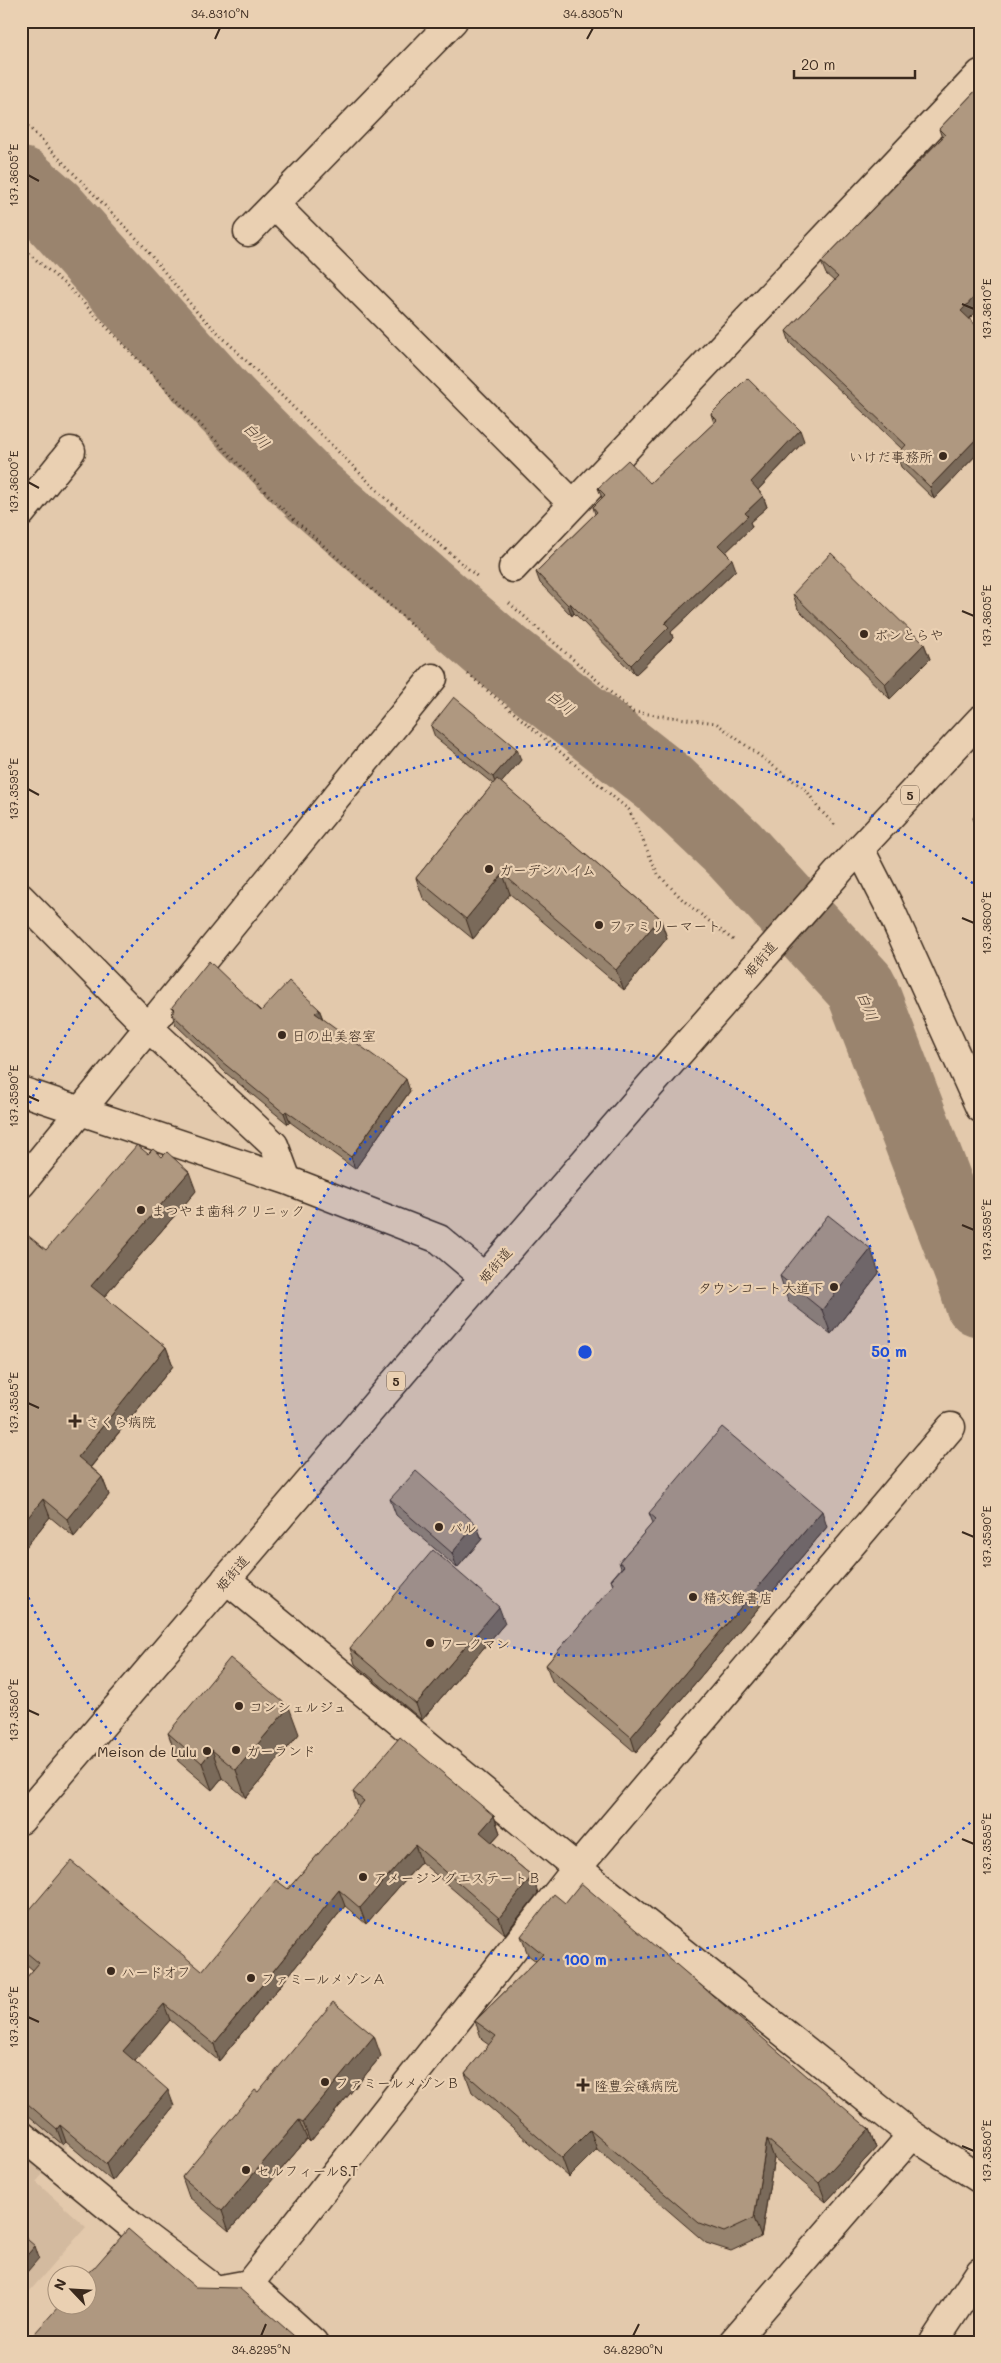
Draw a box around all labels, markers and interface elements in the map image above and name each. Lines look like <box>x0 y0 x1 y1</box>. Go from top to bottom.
text: 34.8310°N <box>191 5 249 21</box>
text: 34.8305°N <box>563 5 623 21</box>
scale bar <box>794 48 915 80</box>
text: 20 m <box>801 54 835 74</box>
text: 137.3605°E <box>5 143 21 206</box>
text: 137.3610°E <box>978 278 994 340</box>
water label: 白川 <box>239 417 275 453</box>
place label: いけだ事務所 <box>849 447 933 466</box>
text: 137.3600°E <box>5 450 21 514</box>
marker: いけだ事務所 <box>937 450 949 462</box>
text: 137.3605°E <box>978 584 994 647</box>
place label: ボンとらや <box>874 625 944 644</box>
marker: ボンとらや <box>858 628 870 640</box>
water label: 白川 <box>543 685 579 719</box>
text: 137.3595°E <box>5 758 21 820</box>
road number: 5 <box>901 786 919 804</box>
place label: ガーデンハイム <box>499 860 596 879</box>
marker: ガーデンハイム <box>483 863 495 875</box>
text: 137.3600°E <box>978 891 994 955</box>
place label: ファミリーマート <box>609 916 721 935</box>
marker: ファミリーマート <box>593 919 605 931</box>
street label: 姫街道 <box>739 937 781 981</box>
water label: 白川 <box>853 988 883 1024</box>
place label: 日の出美容室 <box>292 1026 376 1045</box>
marker: 日の出美容室 <box>276 1029 288 1041</box>
text: 137.3590°E <box>5 1065 21 1127</box>
text: 137.3595°E <box>978 1199 994 1261</box>
place label: まつやま歯科クリニック <box>151 1201 305 1220</box>
marker: まつやま歯科クリニック <box>135 1204 147 1216</box>
street label: 姫街道 <box>474 1243 516 1287</box>
place label: タウンコート大道下 <box>698 1278 824 1297</box>
marker: タウンコート大道下 <box>828 1281 840 1293</box>
text: 50 m <box>871 1341 907 1361</box>
centre of rings <box>576 1343 594 1361</box>
text: 137.3585°E <box>5 1372 21 1434</box>
road number: 5 <box>387 1372 405 1390</box>
place label: さくら病院 <box>86 1412 156 1431</box>
marker: さくら病院 <box>68 1414 82 1428</box>
text: 137.3590°E <box>978 1506 994 1568</box>
place label: パル <box>449 1518 477 1537</box>
marker: パル <box>433 1521 445 1533</box>
street label: 姫街道 <box>211 1551 253 1595</box>
place label: 精文館書店 <box>703 1588 773 1607</box>
marker: 精文館書店 <box>687 1591 699 1603</box>
place label: ワークマン <box>440 1634 510 1653</box>
marker: ワークマン <box>424 1637 436 1649</box>
text: 137.3580°E <box>5 1678 21 1741</box>
place label: コンシェルジュ <box>249 1697 347 1716</box>
marker: コンシェルジュ <box>233 1700 245 1712</box>
place label: ガーランド <box>246 1741 316 1760</box>
place label: Meison de Lulu <box>97 1742 197 1761</box>
marker: ガーランド <box>230 1744 242 1756</box>
marker: Meison de Lulu <box>201 1745 213 1757</box>
text: 137.3585°E <box>978 1813 994 1875</box>
place label: アメージングエステートＢ <box>373 1868 542 1887</box>
marker: アメージングエステートＢ <box>357 1871 369 1883</box>
text: 100 m <box>563 1949 607 1969</box>
place label: ハードオフ <box>121 1962 191 1981</box>
marker: ハードオフ <box>105 1965 117 1977</box>
place label: ファミールメゾンＡ <box>261 1969 386 1988</box>
marker: ファミールメゾンＡ <box>245 1972 257 1984</box>
text: 137.3575°E <box>5 1986 21 2048</box>
place label: ファミールメゾンＢ <box>335 2073 460 2092</box>
marker: ファミールメゾンＢ <box>319 2076 331 2088</box>
place label: 隆豊会礒病院 <box>594 2076 678 2095</box>
marker: 隆豊会礒病院 <box>576 2078 590 2092</box>
text: 137.3580°E <box>978 2119 994 2182</box>
place label: セルフィールS.T <box>256 2161 358 2180</box>
marker: セルフィールS.T <box>240 2164 252 2176</box>
north arrow <box>48 2266 98 2316</box>
text: N <box>49 2275 71 2293</box>
text: 34.8295°N <box>231 2341 291 2357</box>
text: 34.8290°N <box>603 2341 663 2357</box>

